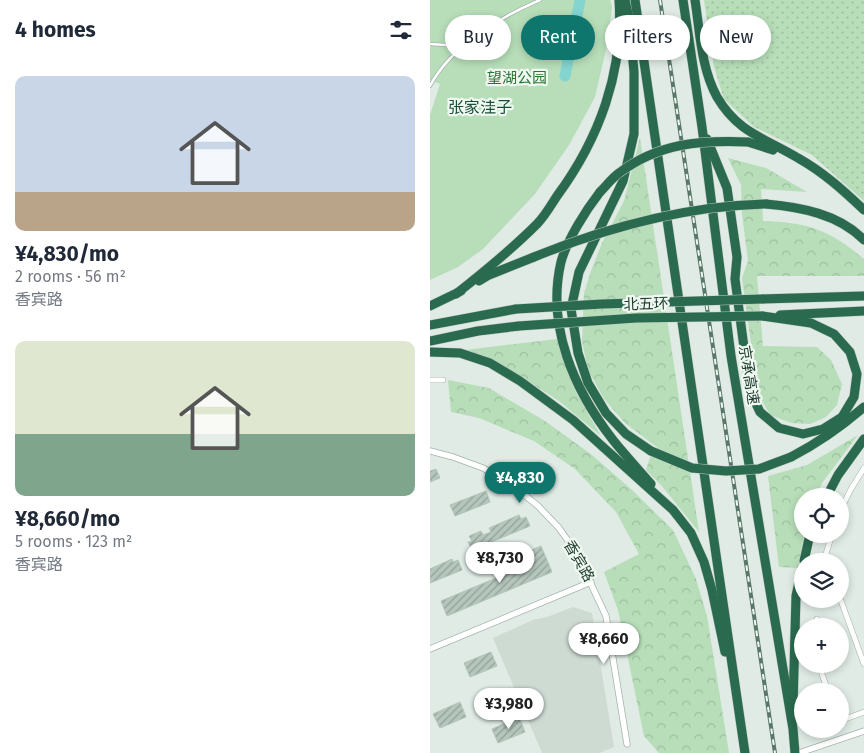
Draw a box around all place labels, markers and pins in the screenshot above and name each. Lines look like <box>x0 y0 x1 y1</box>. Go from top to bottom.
pin: ¥4,830 <box>479 462 561 504</box>
pin: ¥8,730 <box>459 542 541 584</box>
pin: ¥8,660 <box>563 622 645 665</box>
pin: ¥3,980 <box>468 688 550 730</box>

